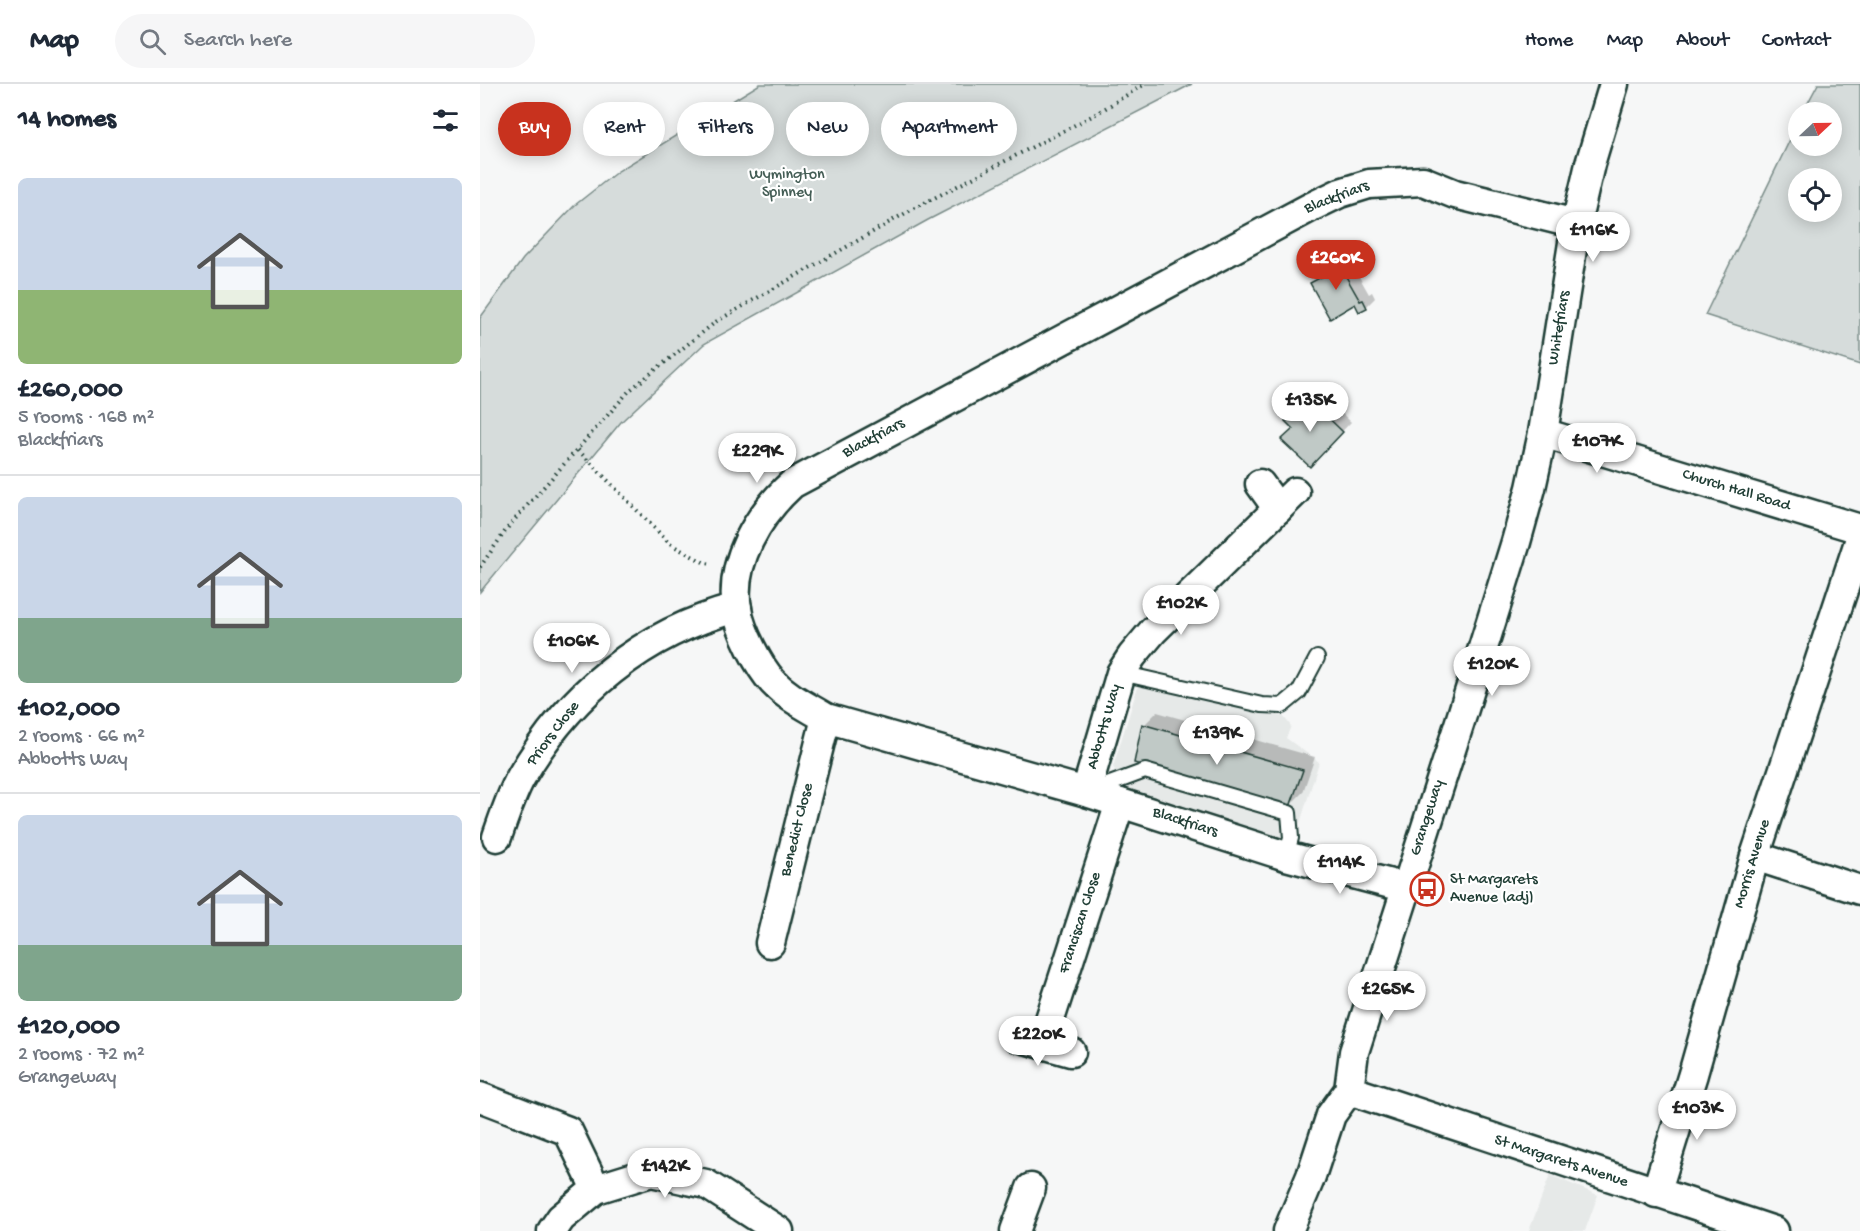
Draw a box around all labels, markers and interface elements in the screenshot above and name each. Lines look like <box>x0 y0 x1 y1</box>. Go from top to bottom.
search box <box>115 14 535 68</box>
text: Map <box>30 25 79 58</box>
icon: search <box>136 25 169 58</box>
text: Search here <box>184 28 292 54</box>
text: Home <box>1525 29 1573 54</box>
text: Map <box>1606 29 1643 54</box>
text: About <box>1676 29 1729 54</box>
text: Contact <box>1762 29 1830 54</box>
chip: Buy <box>498 102 571 156</box>
chip: Rent <box>583 102 665 156</box>
chip: Filters <box>677 102 774 156</box>
chip: New <box>786 102 869 156</box>
chip: Apartment <box>881 102 1017 156</box>
north arrow <box>1788 102 1842 156</box>
map controls <box>1788 102 1842 222</box>
icon: filters <box>429 104 462 137</box>
text: 14 homes <box>18 105 116 136</box>
park label: Wymington Spinney <box>749 166 825 203</box>
button: locate <box>1788 168 1842 222</box>
street label: Blackfriars <box>1301 177 1373 219</box>
pin: £116K <box>1551 212 1635 263</box>
icon: home <box>186 217 294 325</box>
text: £116K <box>1570 220 1616 243</box>
pin: £260K <box>1294 240 1378 291</box>
text: £260K <box>1310 248 1362 271</box>
street label: Whitefriars <box>1545 288 1575 366</box>
text: £260,000 <box>18 376 123 407</box>
pin: £135K <box>1268 382 1352 433</box>
text: £135K <box>1286 390 1334 413</box>
text: 5 rooms · 168 m² <box>18 407 154 430</box>
street label: Blackfriars <box>839 414 909 464</box>
pin: £107K <box>1555 423 1639 474</box>
text: Blackfriars <box>18 430 103 453</box>
text: £107K <box>1572 431 1622 454</box>
pin: £229K <box>715 433 799 484</box>
text: £229K <box>732 441 782 464</box>
street label: Church Hall Road <box>1680 466 1794 517</box>
icon: home <box>186 536 294 644</box>
pin: £102K <box>1139 585 1223 636</box>
text: £102K <box>1156 593 1206 616</box>
pin: £106K <box>530 623 614 674</box>
text: £106K <box>547 631 597 654</box>
pin: £120K <box>1450 646 1534 697</box>
text: £120K <box>1467 654 1517 677</box>
street label: Abbotts Way <box>1084 682 1126 772</box>
text: £102,000 <box>18 695 120 726</box>
street label: Priors Close <box>523 697 585 771</box>
pin: £139K <box>1175 715 1259 766</box>
text: £139K <box>1193 723 1241 746</box>
text: 2 rooms · 66 m² <box>18 726 145 749</box>
text: Abbotts Way <box>18 749 128 772</box>
street label: Grangeway <box>1407 777 1449 858</box>
street label: Benedict Close <box>777 781 819 880</box>
street label: Blackfriars <box>1149 803 1221 843</box>
street label: Morris Avenue <box>1730 817 1776 911</box>
pin: £114K <box>1298 844 1382 895</box>
text: £114K <box>1317 852 1363 875</box>
icon: home <box>186 854 294 962</box>
street label: Franciscan Close <box>1055 869 1107 977</box>
bus stop icon: St Margarets Avenue (adj) <box>1409 871 1445 907</box>
place label: St Margarets Avenue (adj) <box>1450 871 1539 908</box>
pin: £265K <box>1345 971 1429 1022</box>
text: £265K <box>1362 979 1412 1002</box>
text: £120,000 <box>18 1013 120 1044</box>
pin: £220K <box>996 1016 1080 1067</box>
text: £220K <box>1013 1024 1063 1047</box>
text: 2 rooms · 72 m² <box>18 1044 145 1067</box>
text: Grangeway <box>18 1067 116 1090</box>
pin: £103K <box>1655 1090 1739 1141</box>
text: £103K <box>1672 1098 1722 1121</box>
street label: St Margarets Avenue <box>1492 1131 1631 1193</box>
pin: £142K <box>623 1148 707 1199</box>
text: £142K <box>641 1156 689 1179</box>

